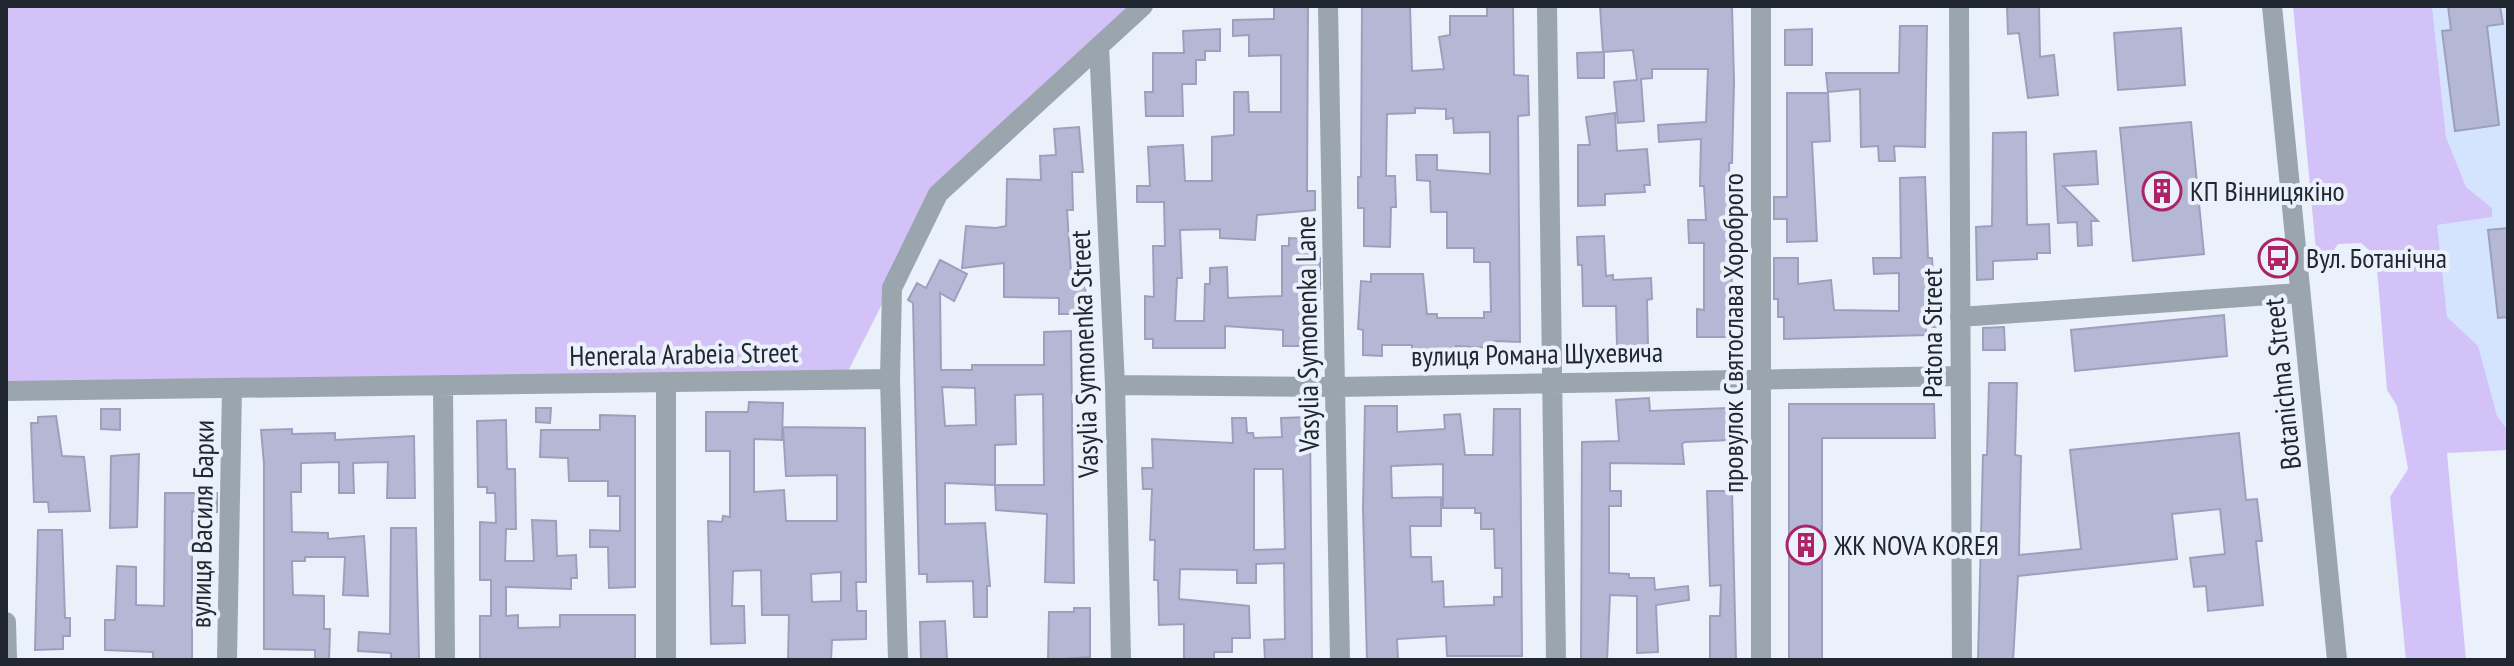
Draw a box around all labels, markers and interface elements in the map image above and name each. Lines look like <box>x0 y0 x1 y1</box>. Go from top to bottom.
building icon: КП Вінницякіно <box>2141 170 2183 212</box>
place label: КП Вінницякіно <box>2190 172 2345 209</box>
street label: провулок Святослава Хороброго <box>1714 173 1751 493</box>
street label: Vasylia Symonenka Lane <box>1286 216 1327 453</box>
street label: Vasylia Symonenka Street <box>1061 229 1106 479</box>
bus stop icon: Вул. Ботанічна <box>2257 237 2299 279</box>
place label: Вул. Ботанічна <box>2306 239 2447 276</box>
street label: Patona Street <box>1913 268 1950 398</box>
street label: Botanichna Street <box>2254 296 2309 472</box>
street label: Henerala Arabeia Street <box>569 333 799 374</box>
street label: вулиця Романа Шухевича <box>1411 333 1663 374</box>
street label: вулиця Василя Барки <box>181 420 222 628</box>
building icon: ЖК NOVA KOREЯ <box>1785 524 1827 566</box>
place label: ЖК NOVA KOREЯ <box>1833 526 1999 563</box>

